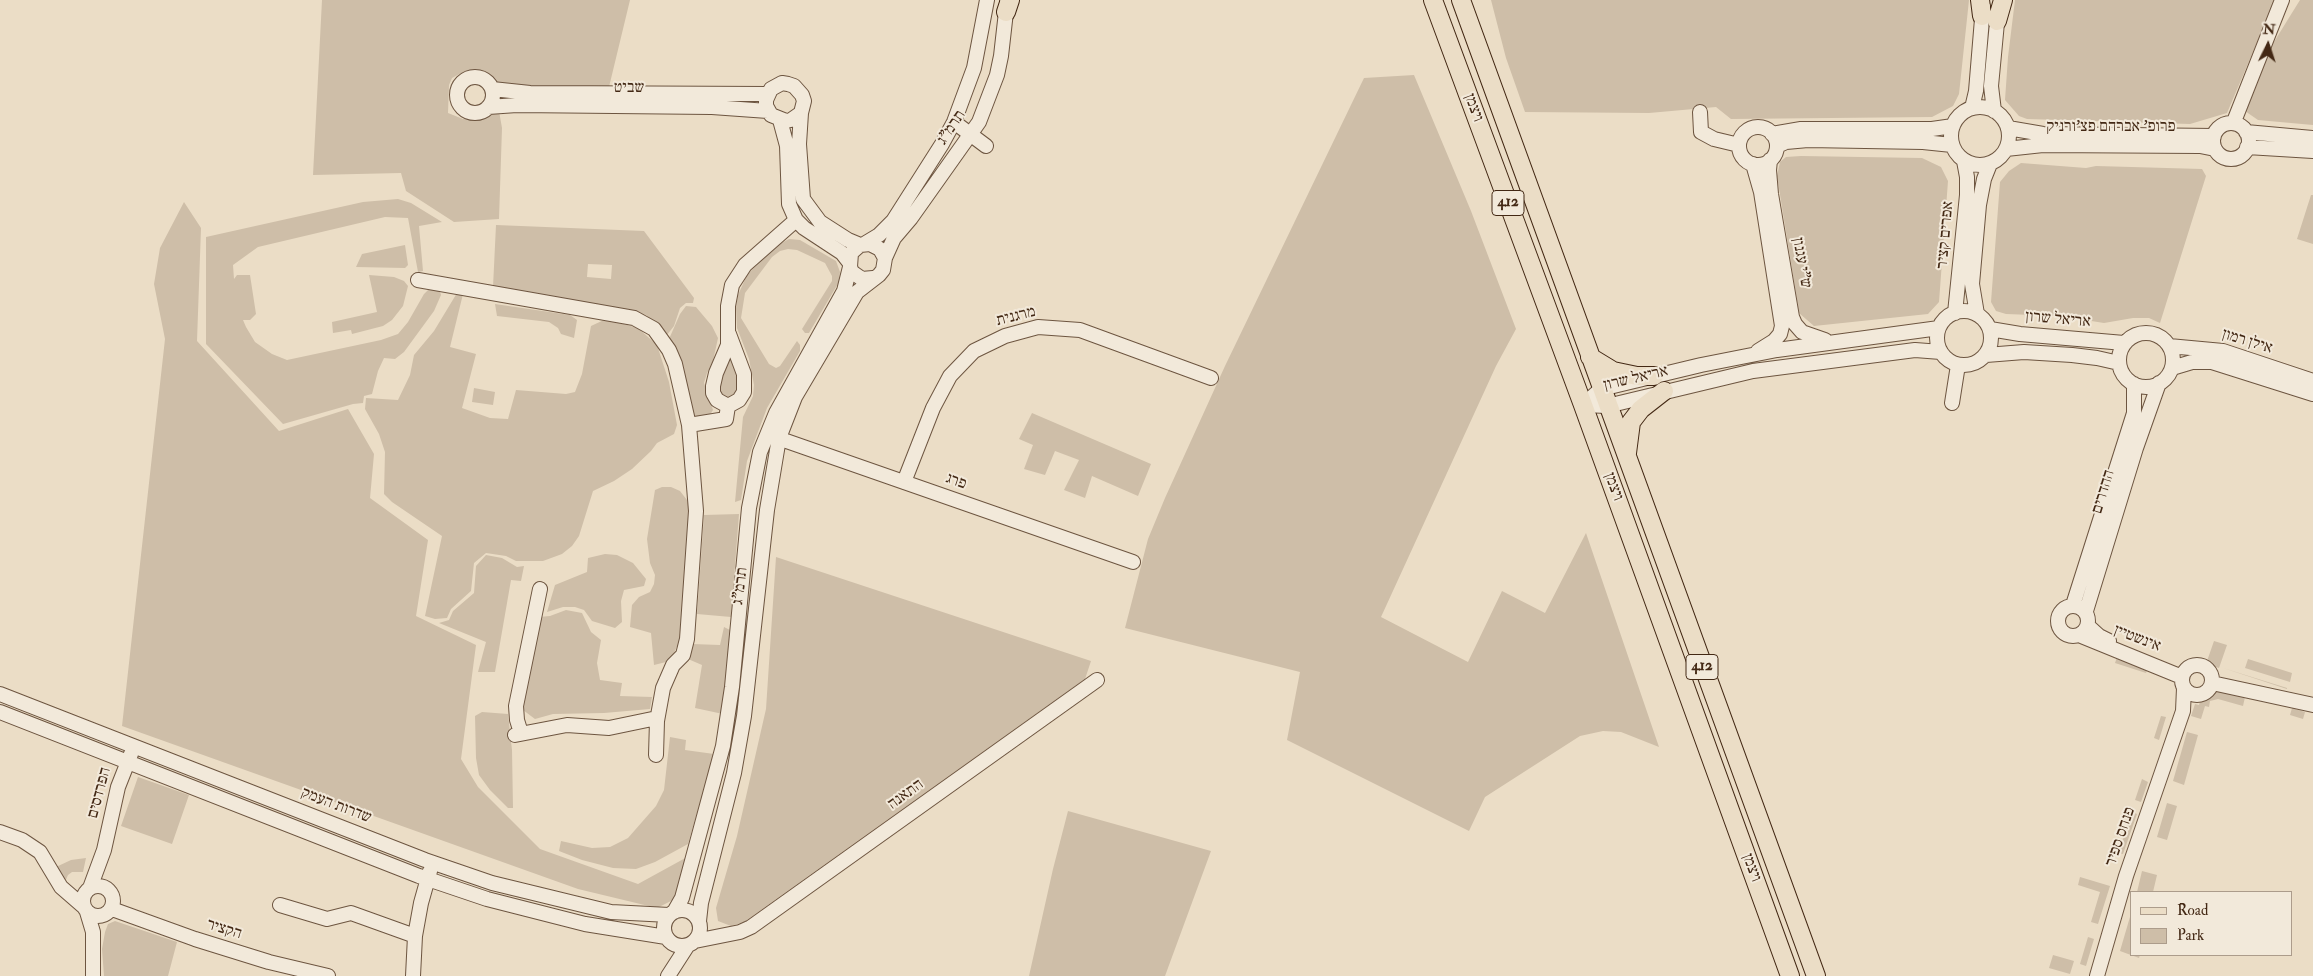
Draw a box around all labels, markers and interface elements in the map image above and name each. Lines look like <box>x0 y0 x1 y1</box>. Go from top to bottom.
north arrow <box>2243 20 2293 70</box>
text: N <box>2262 21 2276 38</box>
street label: שביט <box>614 79 644 99</box>
street label: ויצמן <box>1459 91 1487 125</box>
street label: תרמ"ג <box>933 107 971 149</box>
street label: פרופ' אברהם פצ'ורניק <box>2046 118 2176 138</box>
road number: 412 <box>1492 190 1524 216</box>
street label: אפרים קציר <box>1933 200 1959 270</box>
street label: ש"י עגנון <box>1787 236 1815 290</box>
street label: מרגנית <box>994 303 1038 331</box>
street label: אריאל שרון <box>2024 308 2092 332</box>
street label: אילן רמון <box>2219 325 2275 359</box>
street label: אריאל שרון <box>1602 362 1670 396</box>
street label: ההדרים <box>2088 468 2120 516</box>
street label: פרג <box>943 470 969 494</box>
street label: ויצמן <box>1599 470 1627 504</box>
street label: תרמ"ג <box>729 566 753 606</box>
street label: אינשטיין <box>2111 621 2163 657</box>
road number: 412 <box>1686 654 1718 680</box>
street label: הפרדסים <box>84 765 116 821</box>
street label: התאנה <box>884 776 928 814</box>
street label: שדרות העמק <box>298 784 374 828</box>
street label: פנחס ספיר <box>2102 805 2140 869</box>
street label: ויצמן <box>1737 851 1765 885</box>
legend <box>2130 891 2293 956</box>
text: Road <box>2177 901 2208 920</box>
street label: הקציר <box>204 916 244 944</box>
text: Park <box>2177 926 2204 945</box>

